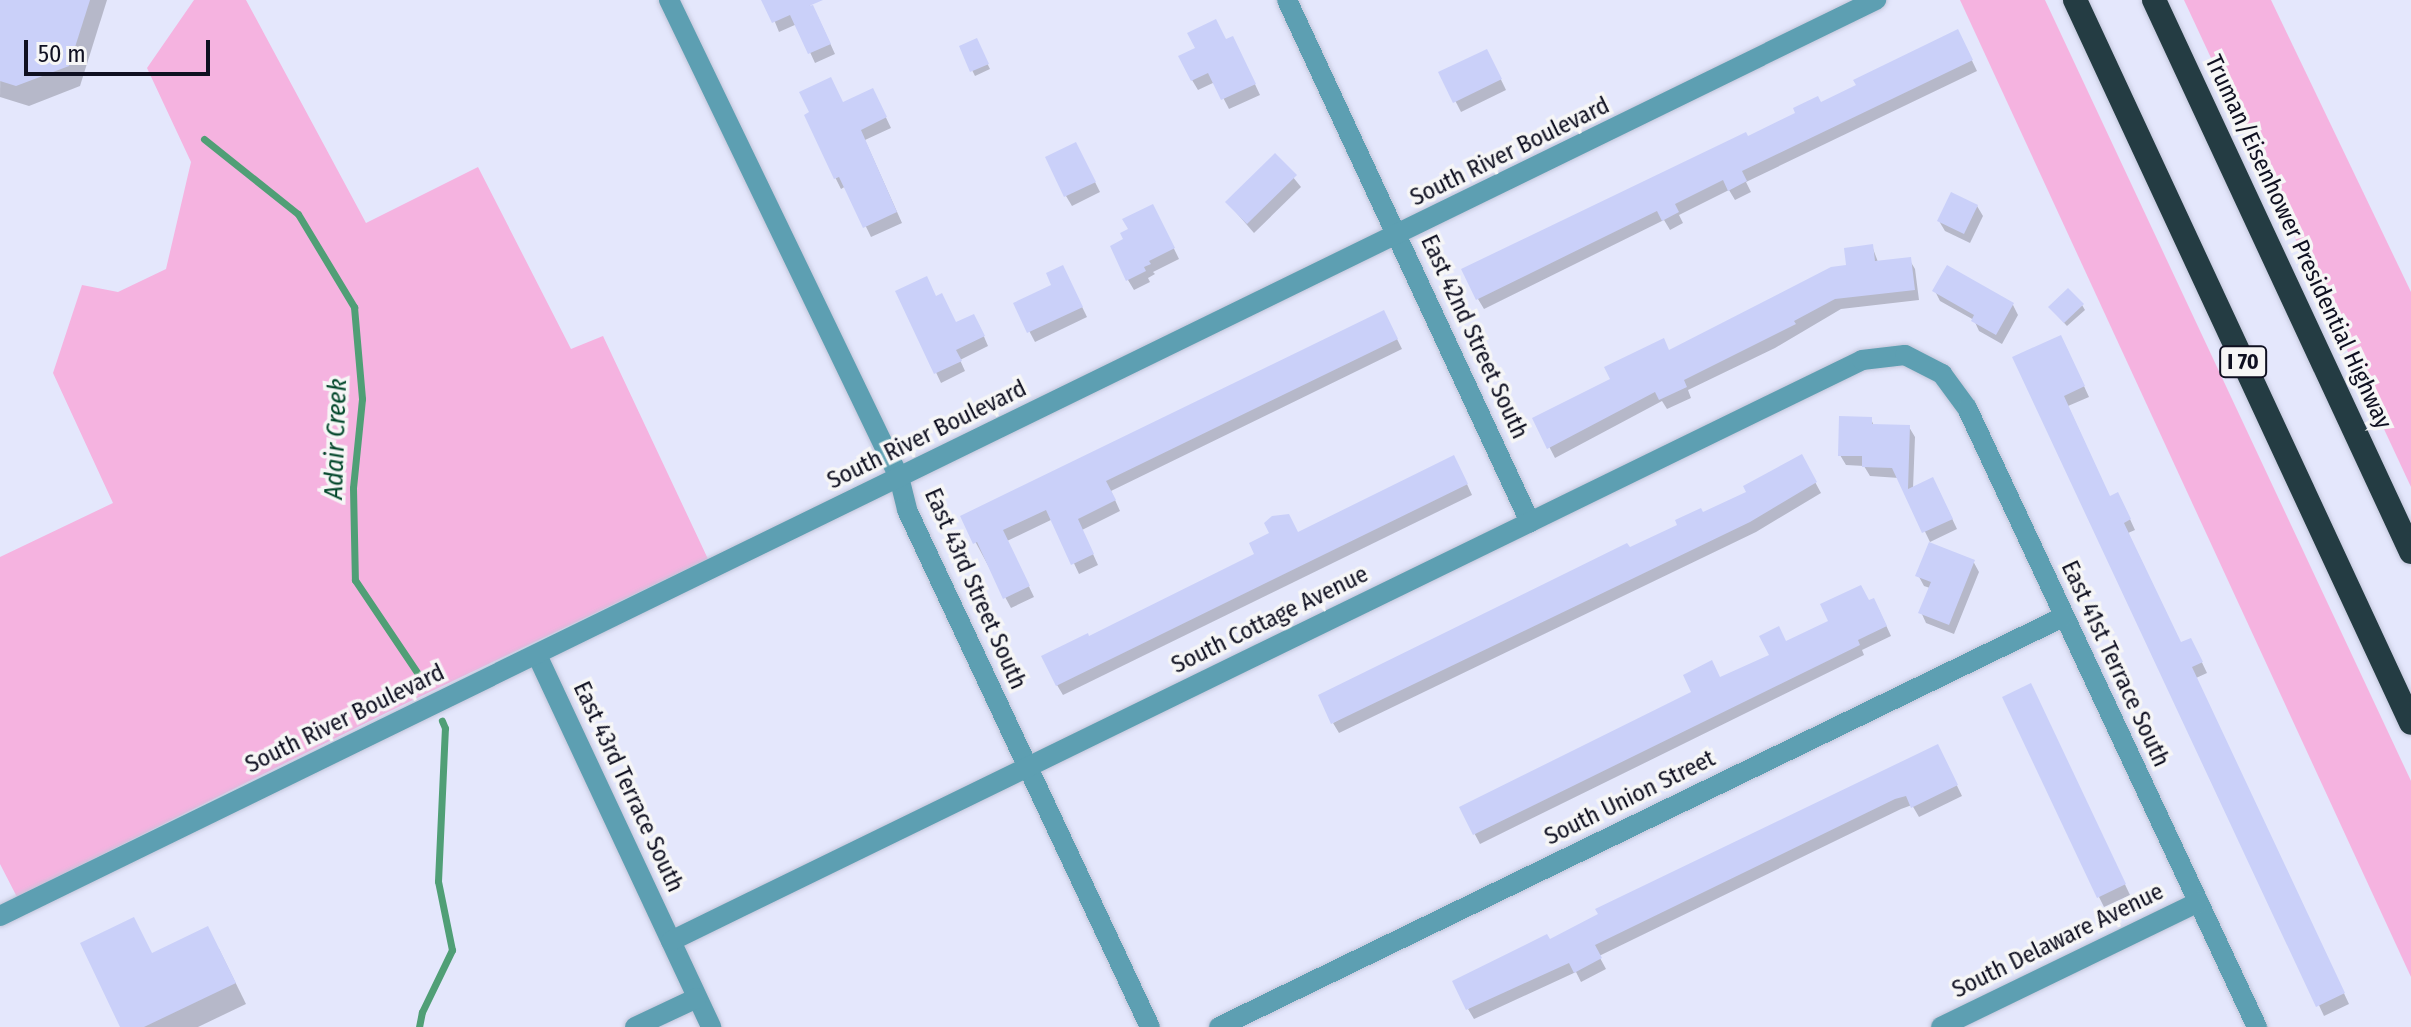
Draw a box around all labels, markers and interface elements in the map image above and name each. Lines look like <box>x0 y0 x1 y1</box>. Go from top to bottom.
scale bar <box>28 24 214 74</box>
text: 50 m <box>38 40 86 68</box>
street label: Truman/Eisenhower Presidential Highway <box>2199 51 2397 433</box>
street label: South River Boulevard <box>1406 91 1614 213</box>
street label: East 42nd Street South <box>1414 231 1534 443</box>
road number: I 70 <box>2219 344 2267 380</box>
street label: South River Boulevard <box>823 374 1031 496</box>
water label: Adair Creek <box>318 378 354 500</box>
street label: East 43rd Street South <box>918 484 1032 694</box>
street label: East 41st Terrace South <box>2055 556 2175 772</box>
street label: South Cottage Avenue <box>1167 560 1373 680</box>
street label: South River Boulevard <box>241 658 449 780</box>
street label: East 43rd Terrace South <box>567 677 689 897</box>
street label: South Union Street <box>1540 744 1720 852</box>
street label: South Delaware Avenue <box>1948 877 2168 1005</box>

